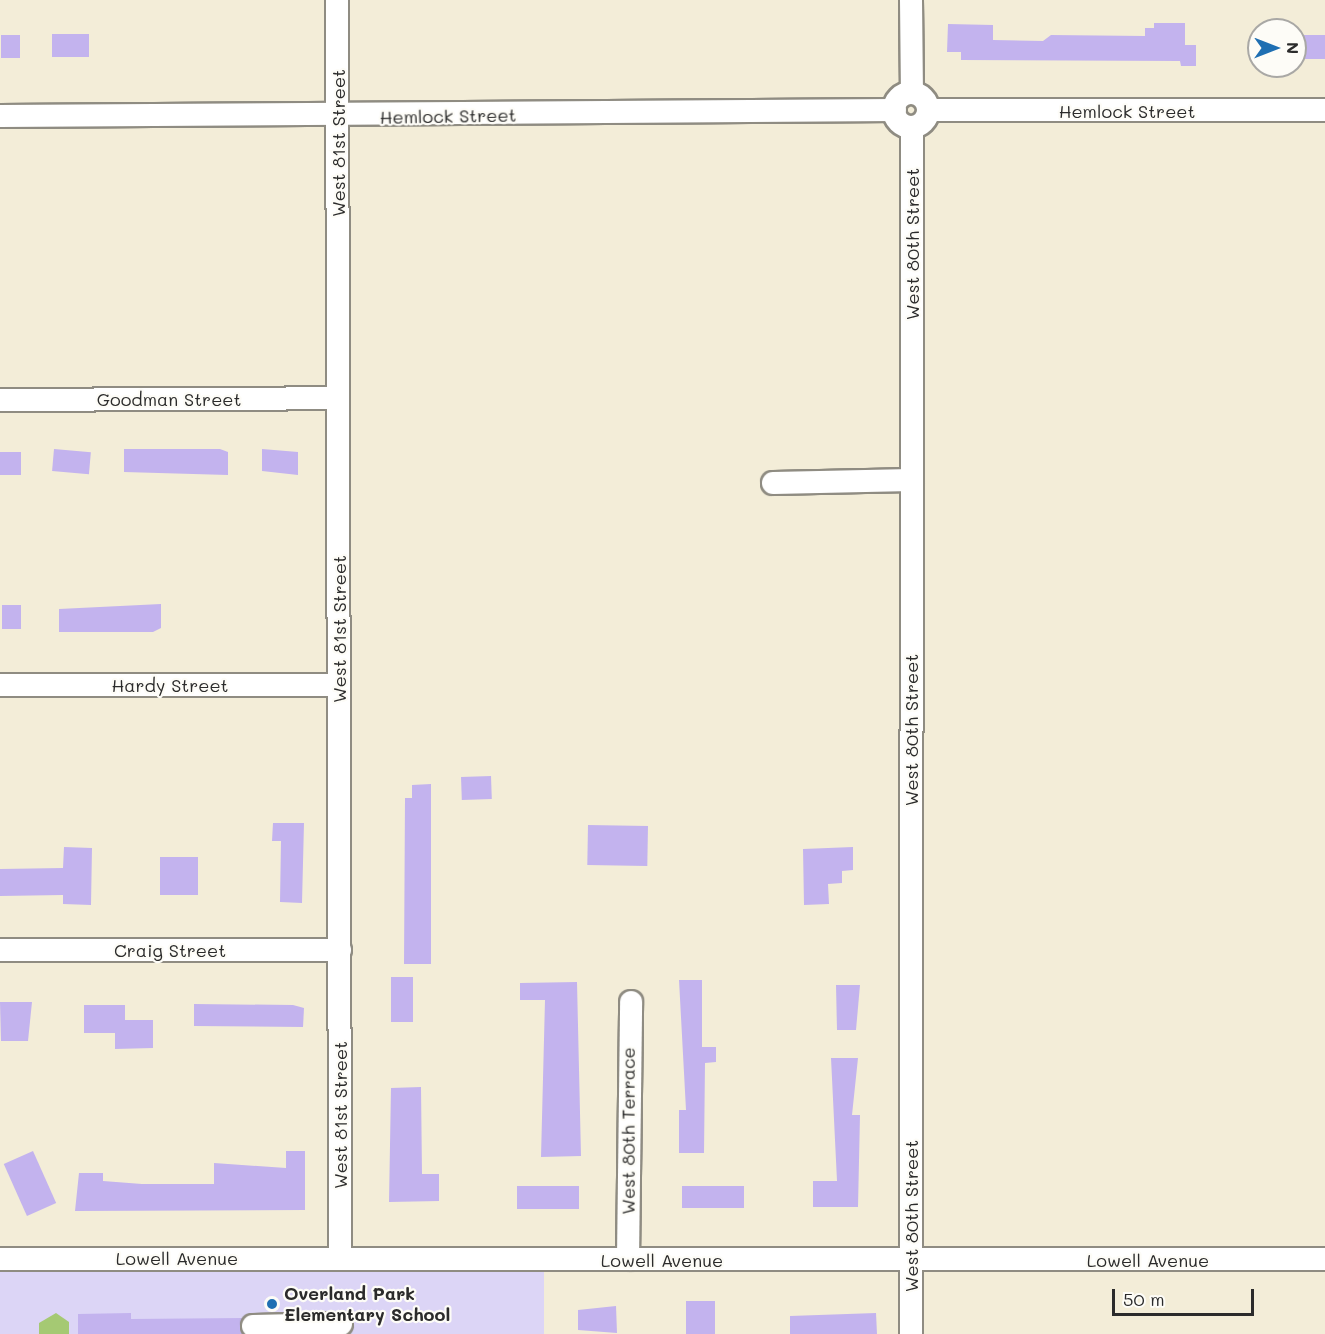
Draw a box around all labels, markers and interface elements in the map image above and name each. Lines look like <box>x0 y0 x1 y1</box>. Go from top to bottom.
north arrow <box>1247 18 1307 78</box>
text: N <box>1283 42 1304 54</box>
street label: West 81st Street <box>327 69 349 217</box>
street label: Hemlock Street <box>1059 100 1195 122</box>
street label: Hemlock Street <box>379 104 517 128</box>
street label: West 80th Street <box>901 168 923 320</box>
street label: Goodman Street <box>97 388 241 410</box>
street label: West 81st Street <box>328 555 350 703</box>
street label: West 80th Street <box>900 654 922 806</box>
street label: Hardy Street <box>112 674 228 696</box>
street label: Craig Street <box>114 939 226 961</box>
street label: West 81st Street <box>329 1041 351 1189</box>
street label: West 80th Terrace <box>617 1047 639 1215</box>
street label: West 80th Street <box>900 1140 922 1292</box>
street label: Lowell Avenue <box>116 1247 238 1269</box>
street label: Lowell Avenue <box>601 1249 723 1271</box>
street label: Lowell Avenue <box>1087 1249 1209 1271</box>
scale bar <box>1115 1277 1258 1315</box>
place label: Overland Park Elementary School <box>284 1283 450 1326</box>
text: 50 m <box>1123 1287 1165 1311</box>
marker: Overland Park Elementary School <box>265 1297 279 1311</box>

